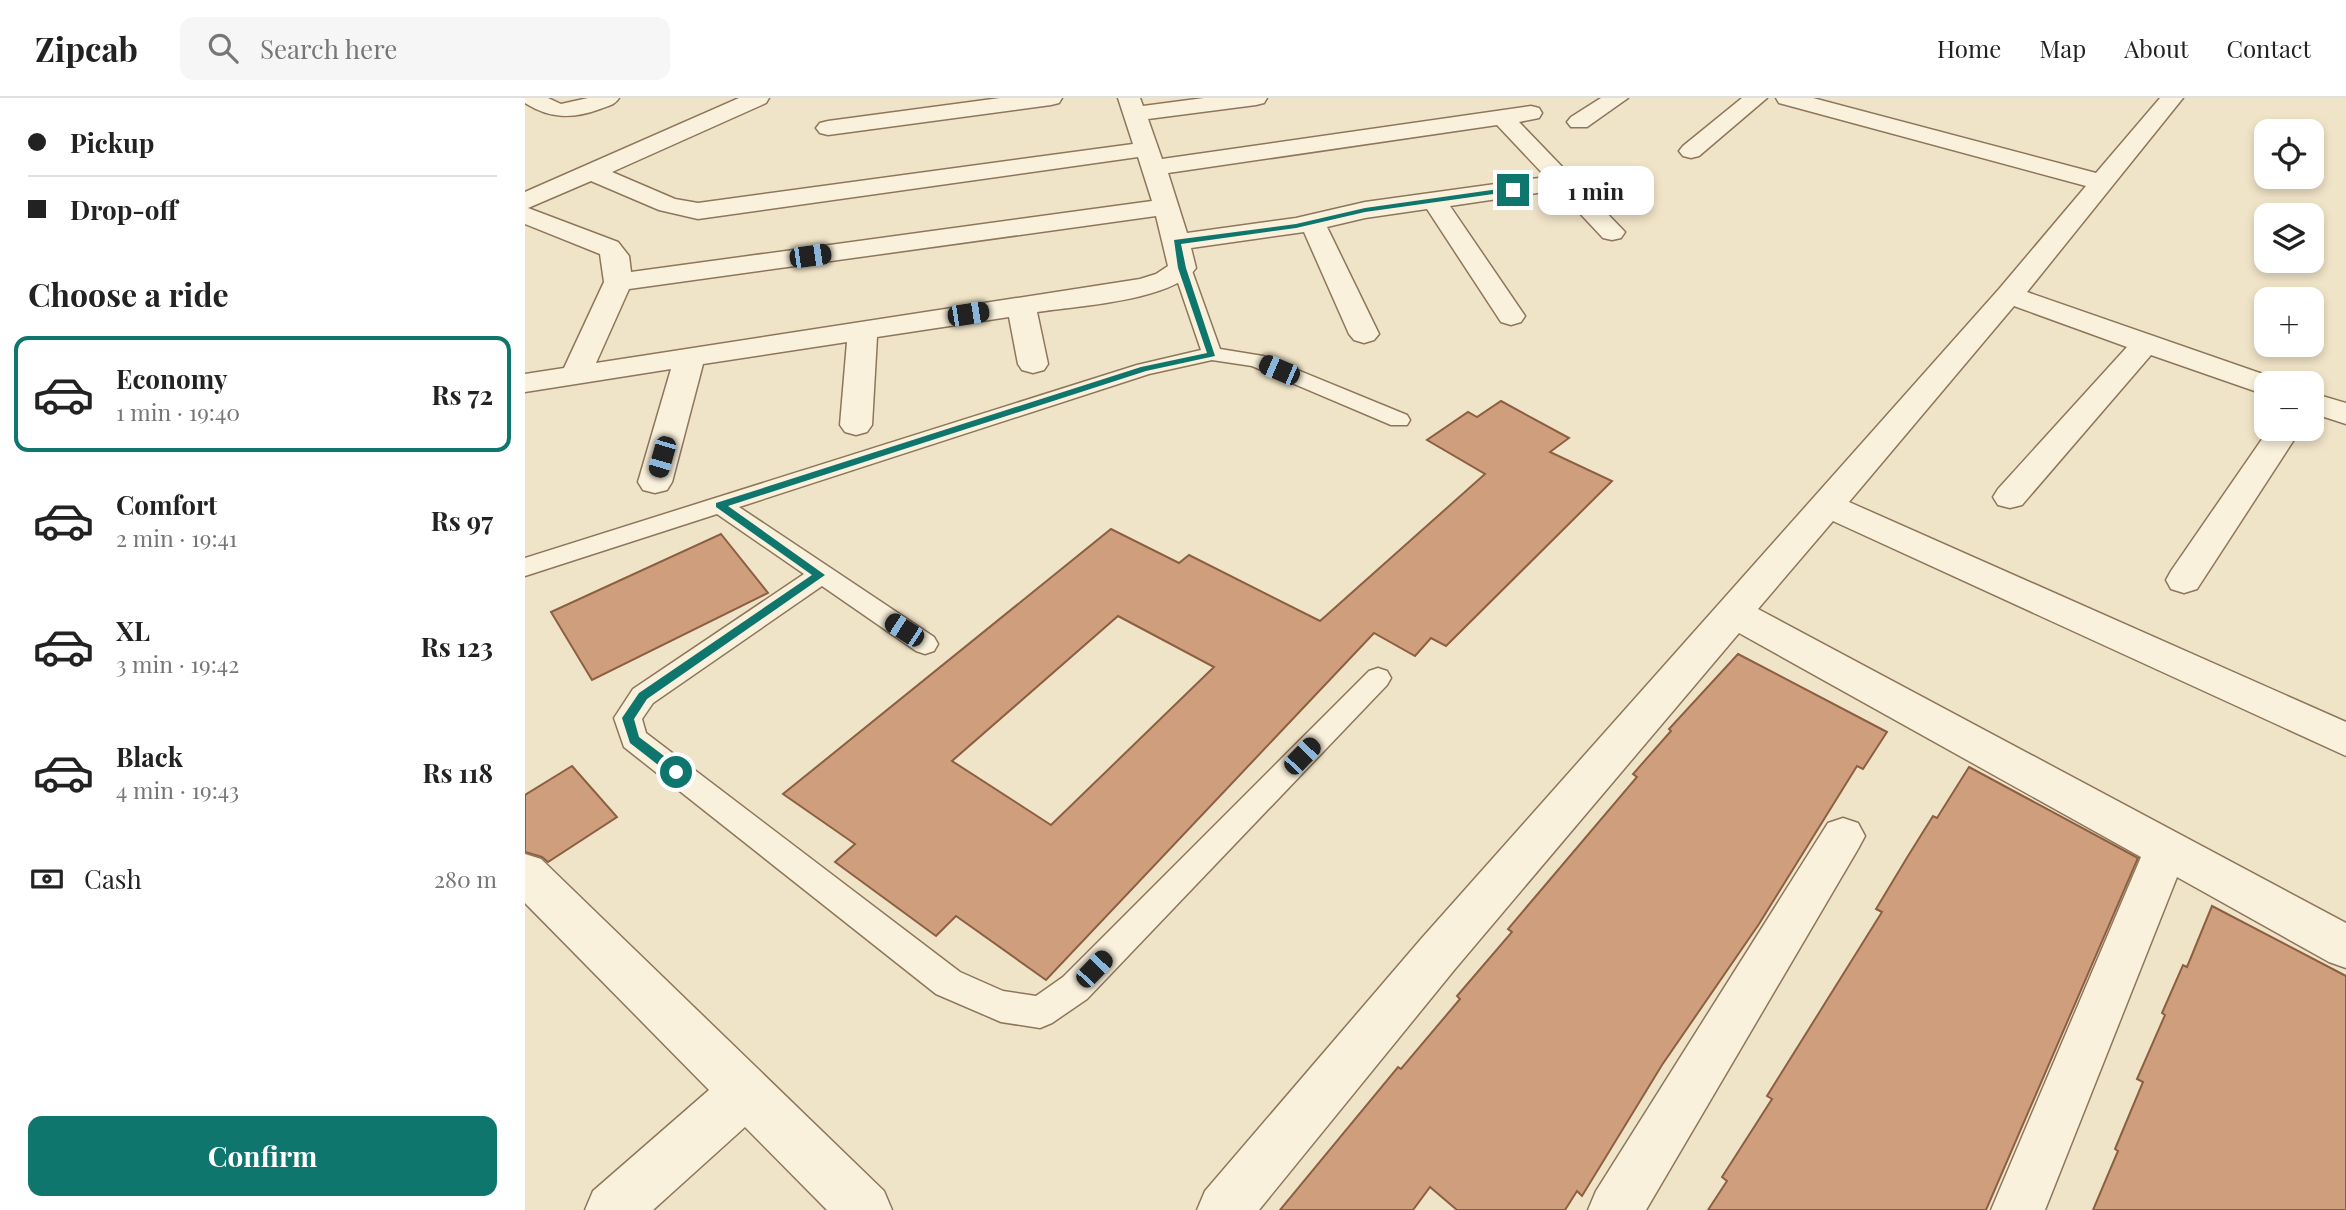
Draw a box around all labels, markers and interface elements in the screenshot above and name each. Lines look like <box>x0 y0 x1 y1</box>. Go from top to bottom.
search box <box>180 17 670 80</box>
text: Zipcab <box>35 26 138 70</box>
icon: search <box>204 29 242 67</box>
text: Search here <box>260 31 397 66</box>
text: Home <box>1937 32 2001 64</box>
text: Map <box>2039 32 2086 64</box>
text: About <box>2124 32 2188 64</box>
text: Contact <box>2226 32 2311 64</box>
map controls <box>2254 119 2324 441</box>
button: locate <box>2254 119 2324 189</box>
text: Pickup <box>70 125 154 160</box>
callout: 1 min <box>1537 166 1653 214</box>
route end <box>1497 174 1529 206</box>
text: 1 min <box>1568 175 1624 206</box>
text: Drop-off <box>70 192 177 227</box>
button: layers <box>2254 203 2324 273</box>
car <box>788 243 833 269</box>
text: Choose a ride <box>28 272 229 315</box>
button: + <box>2254 287 2324 357</box>
car <box>946 300 991 328</box>
car <box>1256 352 1303 388</box>
text: Economy <box>116 361 227 396</box>
icon: car <box>32 363 95 426</box>
button: − <box>2254 371 2324 441</box>
text: Rs 72 <box>432 377 493 412</box>
text: 1 min · 19:40 <box>116 396 240 427</box>
car <box>647 434 678 480</box>
text: Comfort <box>116 487 217 522</box>
icon: car <box>32 489 95 552</box>
text: Rs 97 <box>431 503 493 538</box>
text: 2 min · 19:41 <box>116 522 237 553</box>
car <box>881 610 928 650</box>
text: XL <box>116 613 150 648</box>
icon: car <box>32 615 95 678</box>
text: Rs 123 <box>421 629 493 664</box>
text: 3 min · 19:42 <box>116 648 239 679</box>
car <box>1280 734 1325 778</box>
text: Black <box>116 739 183 774</box>
icon: car <box>32 741 95 804</box>
text: Rs 118 <box>422 755 493 790</box>
route start <box>660 756 692 788</box>
text: 4 min · 19:43 <box>116 774 239 805</box>
icon: cash <box>28 860 66 898</box>
text: Cash <box>84 861 142 896</box>
text: 280 m <box>434 863 497 894</box>
car <box>1072 947 1117 991</box>
button: Confirm <box>28 1116 497 1196</box>

